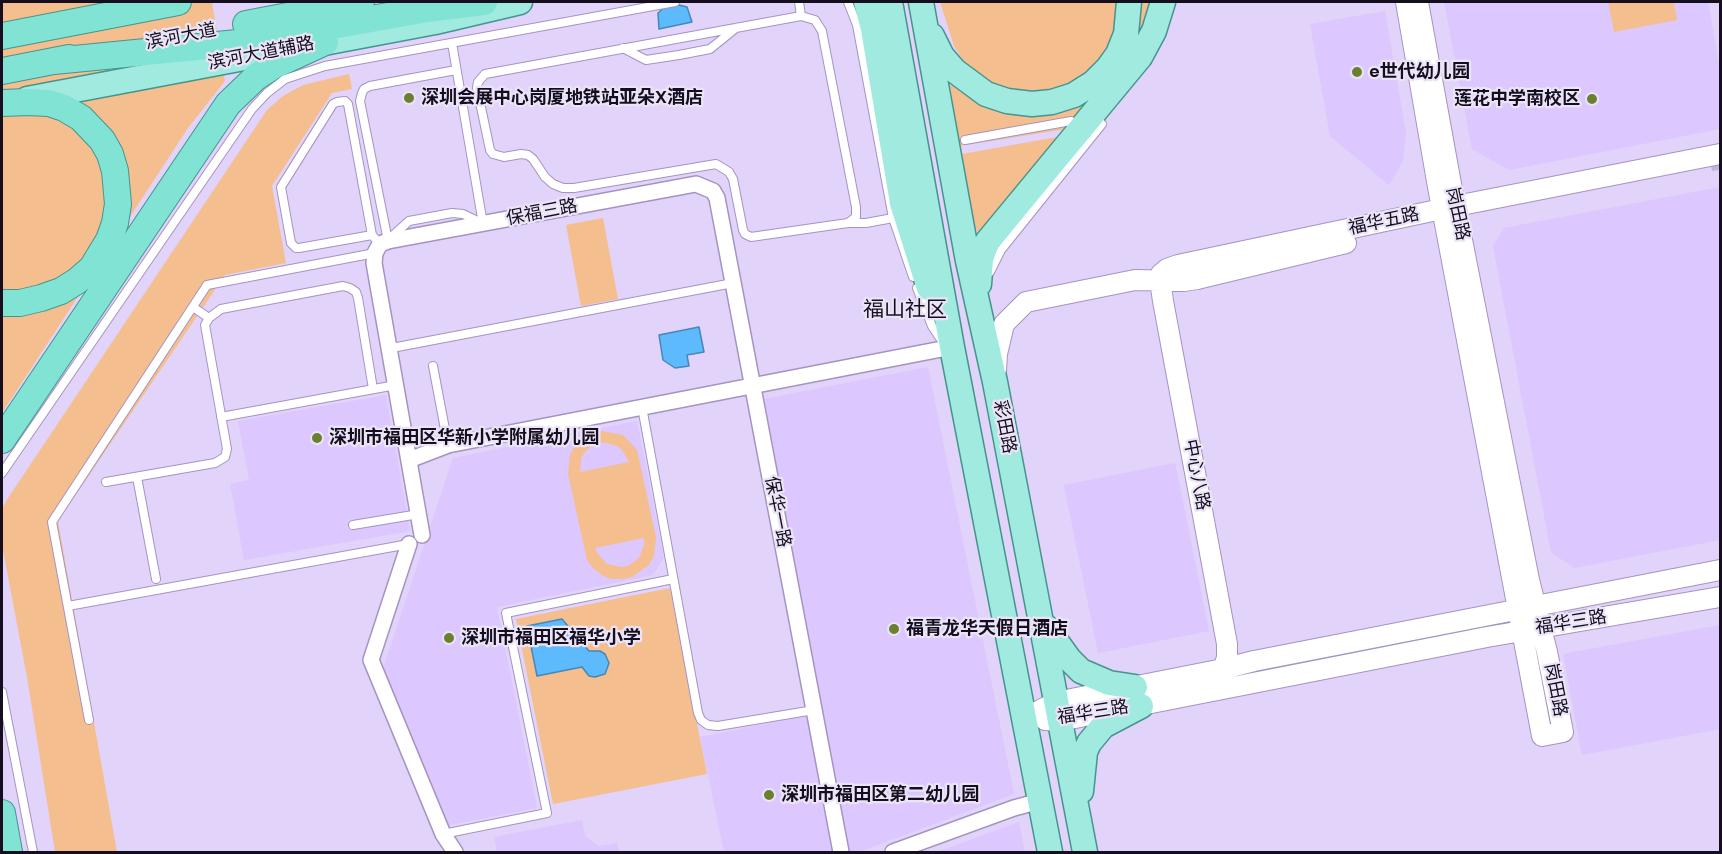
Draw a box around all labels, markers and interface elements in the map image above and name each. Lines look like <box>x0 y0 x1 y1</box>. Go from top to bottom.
street label: 滨河大道 <box>144 20 218 54</box>
street label: 滨河大道辅路 <box>206 33 316 75</box>
place label: e世代幼儿园 <box>1369 61 1470 83</box>
marker: e世代幼儿园 <box>1350 65 1364 79</box>
place label: 深圳会展中心岗厦地铁站亚朵X酒店 <box>421 87 703 109</box>
place label: 莲花中学南校区 <box>1454 88 1580 110</box>
marker: 深圳会展中心岗厦地铁站亚朵X酒店 <box>402 91 416 105</box>
marker: 莲花中学南校区 <box>1585 92 1599 106</box>
street label: 岗田路 <box>1441 185 1473 243</box>
street label: 保福三路 <box>505 196 579 230</box>
street label: 福华五路 <box>1347 204 1421 240</box>
district label: 福山社区 <box>863 297 947 323</box>
street label: 彩田路 <box>988 398 1020 456</box>
place label: 深圳市福田区华新小学附属幼儿园 <box>329 427 599 449</box>
marker: 深圳市福田区华新小学附属幼儿园 <box>310 431 324 445</box>
street label: 中心八路 <box>1179 438 1213 512</box>
street label: 保华一路 <box>760 475 794 549</box>
street label: 福华三路 <box>1534 607 1608 639</box>
place label: 福青龙华天假日酒店 <box>906 618 1068 640</box>
marker: 福青龙华天假日酒店 <box>887 622 901 636</box>
place label: 深圳市福田区福华小学 <box>461 627 641 649</box>
marker: 深圳市福田区福华小学 <box>442 631 456 645</box>
street label: 岗田路 <box>1539 661 1571 719</box>
street label: 福华三路 <box>1056 697 1130 729</box>
place label: 深圳市福田区第二幼儿园 <box>781 784 979 806</box>
marker: 深圳市福田区第二幼儿园 <box>762 788 776 802</box>

